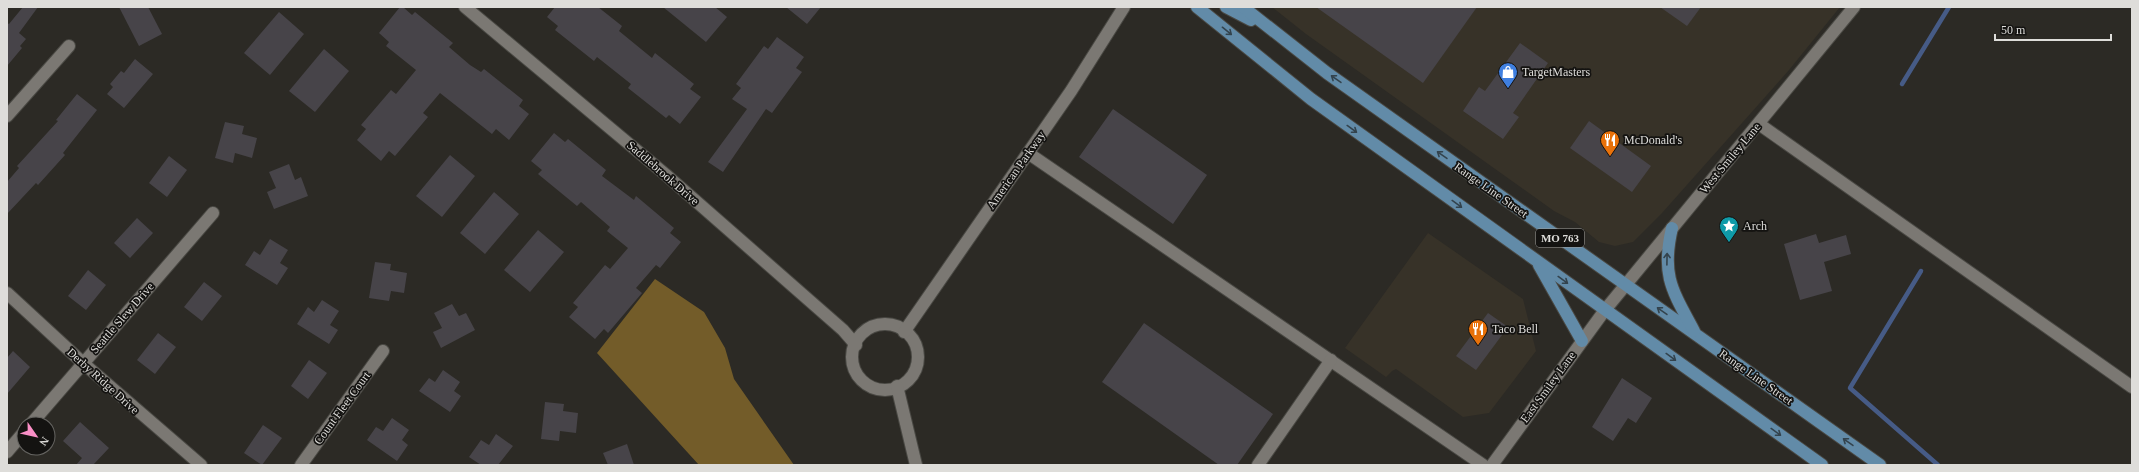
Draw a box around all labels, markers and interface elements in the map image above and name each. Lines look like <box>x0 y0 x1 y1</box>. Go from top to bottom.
scale bar <box>1995 16 2111 42</box>
text: 50 m <box>2001 23 2026 37</box>
one-way arrow <box>1222 27 1232 36</box>
shop icon: TargetMasters <box>1497 61 1519 89</box>
place label: TargetMasters <box>1522 65 1591 79</box>
one-way arrow <box>1330 75 1341 84</box>
street label: West Smiley Lane <box>1696 120 1764 196</box>
one-way arrow <box>1346 124 1357 133</box>
street label: American Parkway <box>984 128 1048 212</box>
restaurant icon: McDonald's <box>1599 129 1621 157</box>
place label: McDonald's <box>1624 133 1682 147</box>
street label: Saddlebrook Drive <box>624 138 702 208</box>
one-way arrow <box>1436 151 1447 159</box>
street label: Range Line Street <box>1451 159 1531 221</box>
one-way arrow <box>1452 200 1463 208</box>
place icon: Arch <box>1718 215 1740 243</box>
place label: Arch <box>1743 219 1767 233</box>
road number: MO 763 <box>1536 229 1584 247</box>
one-way arrow <box>1663 253 1671 266</box>
one-way arrow <box>1557 276 1568 284</box>
street label: Seattle Slew Drive <box>87 279 157 357</box>
one-way arrow <box>1657 307 1668 315</box>
restaurant icon: Taco Bell <box>1467 318 1489 346</box>
place label: Taco Bell <box>1492 322 1539 336</box>
street label: Derby Ridge Drive <box>64 345 142 417</box>
street label: Range Line Street <box>1716 346 1796 408</box>
street label: East Smiley Lane <box>1517 349 1579 425</box>
one-way arrow <box>1665 353 1676 361</box>
street label: Count Fleet Court <box>311 368 374 447</box>
north arrow <box>16 416 56 456</box>
one-way arrow <box>1771 428 1782 436</box>
text: N <box>37 435 51 448</box>
one-way arrow <box>1843 438 1854 447</box>

